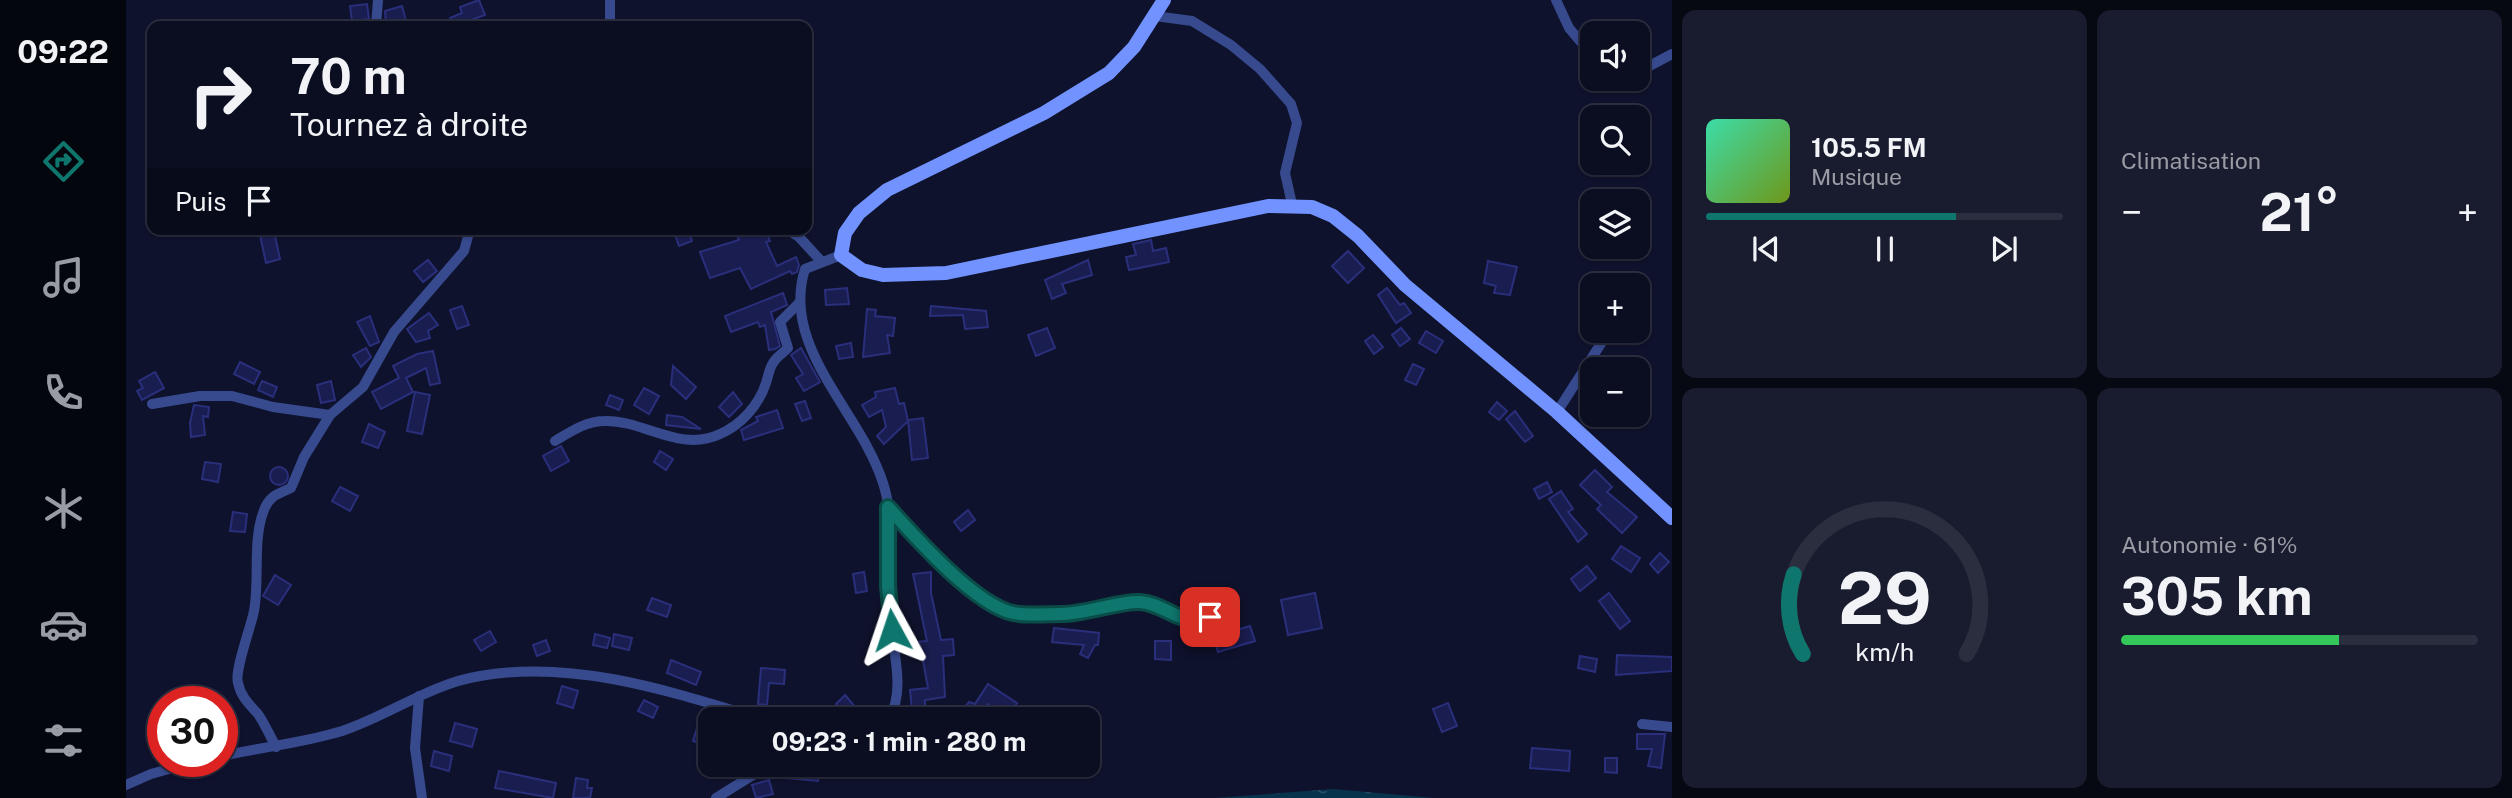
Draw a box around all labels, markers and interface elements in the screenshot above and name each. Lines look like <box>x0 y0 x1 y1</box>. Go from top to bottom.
map controls <box>1580 21 1650 427</box>
button: sound <box>1580 21 1650 91</box>
text: 09:22 <box>17 33 109 70</box>
text: 70 m <box>290 47 407 105</box>
icon: right <box>175 49 266 140</box>
button: search <box>1580 105 1650 175</box>
text: Tournez à droite <box>290 106 528 143</box>
text: 105.5 FM <box>1811 132 1927 163</box>
icon: directions <box>39 137 88 186</box>
text: Climatisation <box>2121 147 2261 174</box>
text: Musique <box>1811 163 1902 190</box>
icon: arrive <box>240 182 278 220</box>
text: 21° <box>2260 182 2339 243</box>
text: Puis <box>175 186 226 217</box>
button: layers <box>1580 189 1650 259</box>
text: − <box>2121 190 2142 235</box>
text: + <box>2457 190 2478 235</box>
icon: previous <box>1747 230 1785 268</box>
icon: pause <box>1866 230 1904 268</box>
icon: next <box>1985 230 2023 268</box>
icon: music <box>39 253 88 302</box>
button: + <box>1580 273 1650 343</box>
button: − <box>1580 357 1650 427</box>
icon: phone <box>39 368 88 417</box>
icon: climate <box>39 484 88 533</box>
text: Autonomie · 61% <box>2121 531 2298 558</box>
text: 29 <box>1837 555 1932 640</box>
text: 305 km <box>2121 566 2312 627</box>
pin <box>1180 587 1240 647</box>
position arrow <box>855 593 929 667</box>
icon: arrive <box>1191 598 1229 636</box>
icon: car <box>39 600 88 649</box>
text: km/h <box>1855 637 1914 667</box>
speed limit sign: 30 <box>147 686 238 777</box>
icon: filters <box>39 716 88 765</box>
text: 09:23 · 1 min · 280 m <box>772 726 1026 757</box>

